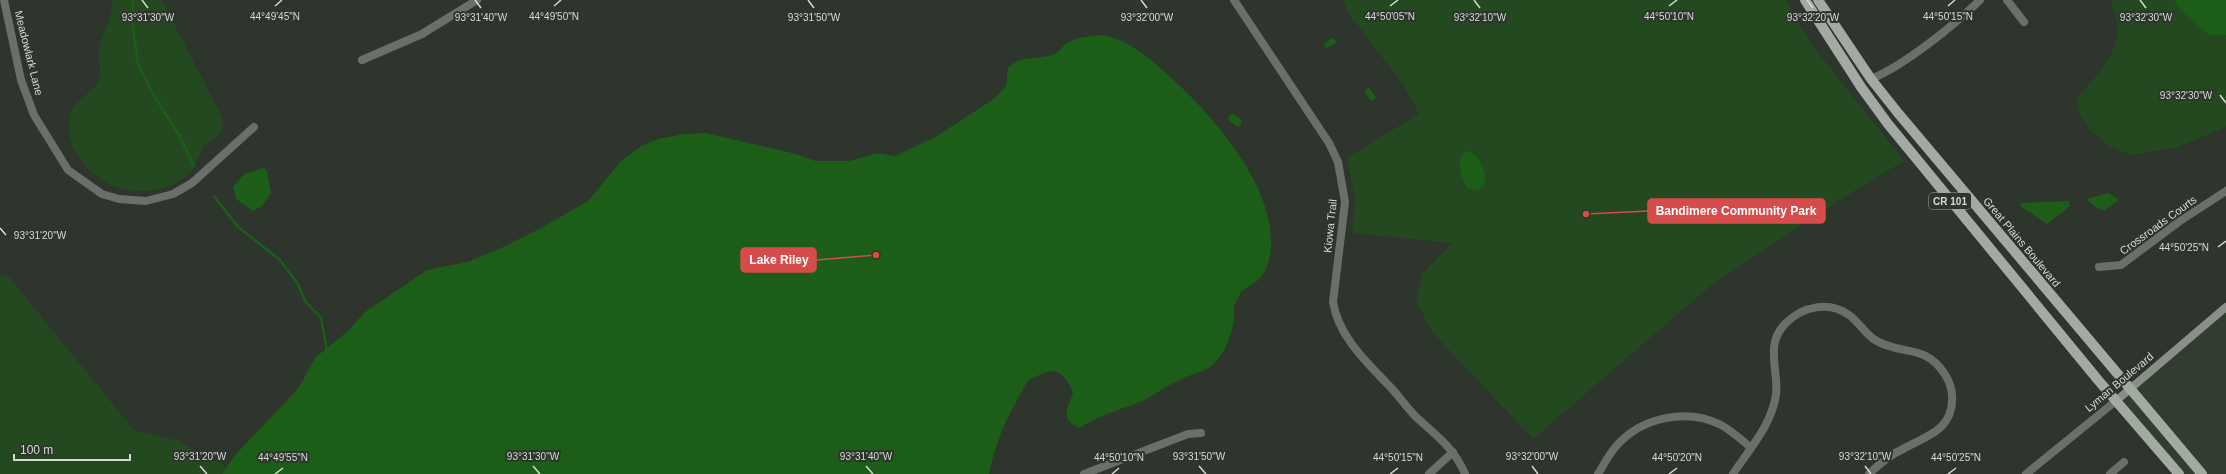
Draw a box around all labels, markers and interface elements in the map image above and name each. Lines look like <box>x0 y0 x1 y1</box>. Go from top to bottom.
street label: Meadowlark Lane <box>13 9 45 97</box>
text: 44°49'45"N <box>250 11 300 22</box>
text: 44°49'50"N <box>529 11 579 22</box>
text: 44°50'05"N <box>1365 11 1415 22</box>
text: 44°50'10"N <box>1644 11 1694 22</box>
text: 44°50'15"N <box>1923 11 1973 22</box>
text: 93°31'30"W <box>122 12 175 23</box>
text: 93°31'40"W <box>455 12 508 23</box>
text: 93°31'50"W <box>788 12 841 23</box>
text: 93°32'00"W <box>1121 12 1174 23</box>
text: 93°32'10"W <box>1454 12 1507 23</box>
text: 93°32'20"W <box>1787 12 1840 23</box>
text: 93°32'30"W <box>2120 12 2173 23</box>
text: 93°32'30"W <box>2160 90 2213 101</box>
road number: CR 101 <box>1929 193 1971 209</box>
street label: Crossroads Courts <box>2117 193 2199 257</box>
street label: Great Plains Boulevard <box>1981 195 2063 289</box>
street label: Kiowa Trail <box>1321 199 1339 253</box>
callout: Bandimere Community Park <box>1648 199 1825 223</box>
text: Bandimere Community Park <box>1656 204 1817 218</box>
text: 93°31'20"W <box>14 230 67 241</box>
text: 44°50'25"N <box>2159 242 2209 253</box>
callout: Lake Riley <box>741 248 816 272</box>
text: Lake Riley <box>749 253 809 267</box>
street label: Lyman Boulevard <box>2083 350 2155 414</box>
scale bar <box>14 436 130 462</box>
text: 100 m <box>20 443 53 457</box>
text: 93°31'20"W <box>174 451 227 462</box>
text: 93°31'30"W <box>507 451 560 462</box>
text: 93°31'40"W <box>840 451 893 462</box>
text: 93°31'50"W <box>1173 451 1226 462</box>
text: 93°32'00"W <box>1506 451 1559 462</box>
text: 93°32'10"W <box>1839 451 1892 462</box>
text: 44°49'55"N <box>258 452 308 463</box>
text: 44°50'10"N <box>1094 452 1144 463</box>
text: 44°50'15"N <box>1373 452 1423 463</box>
text: 44°50'20"N <box>1652 452 1702 463</box>
text: 44°50'25"N <box>1931 452 1981 463</box>

